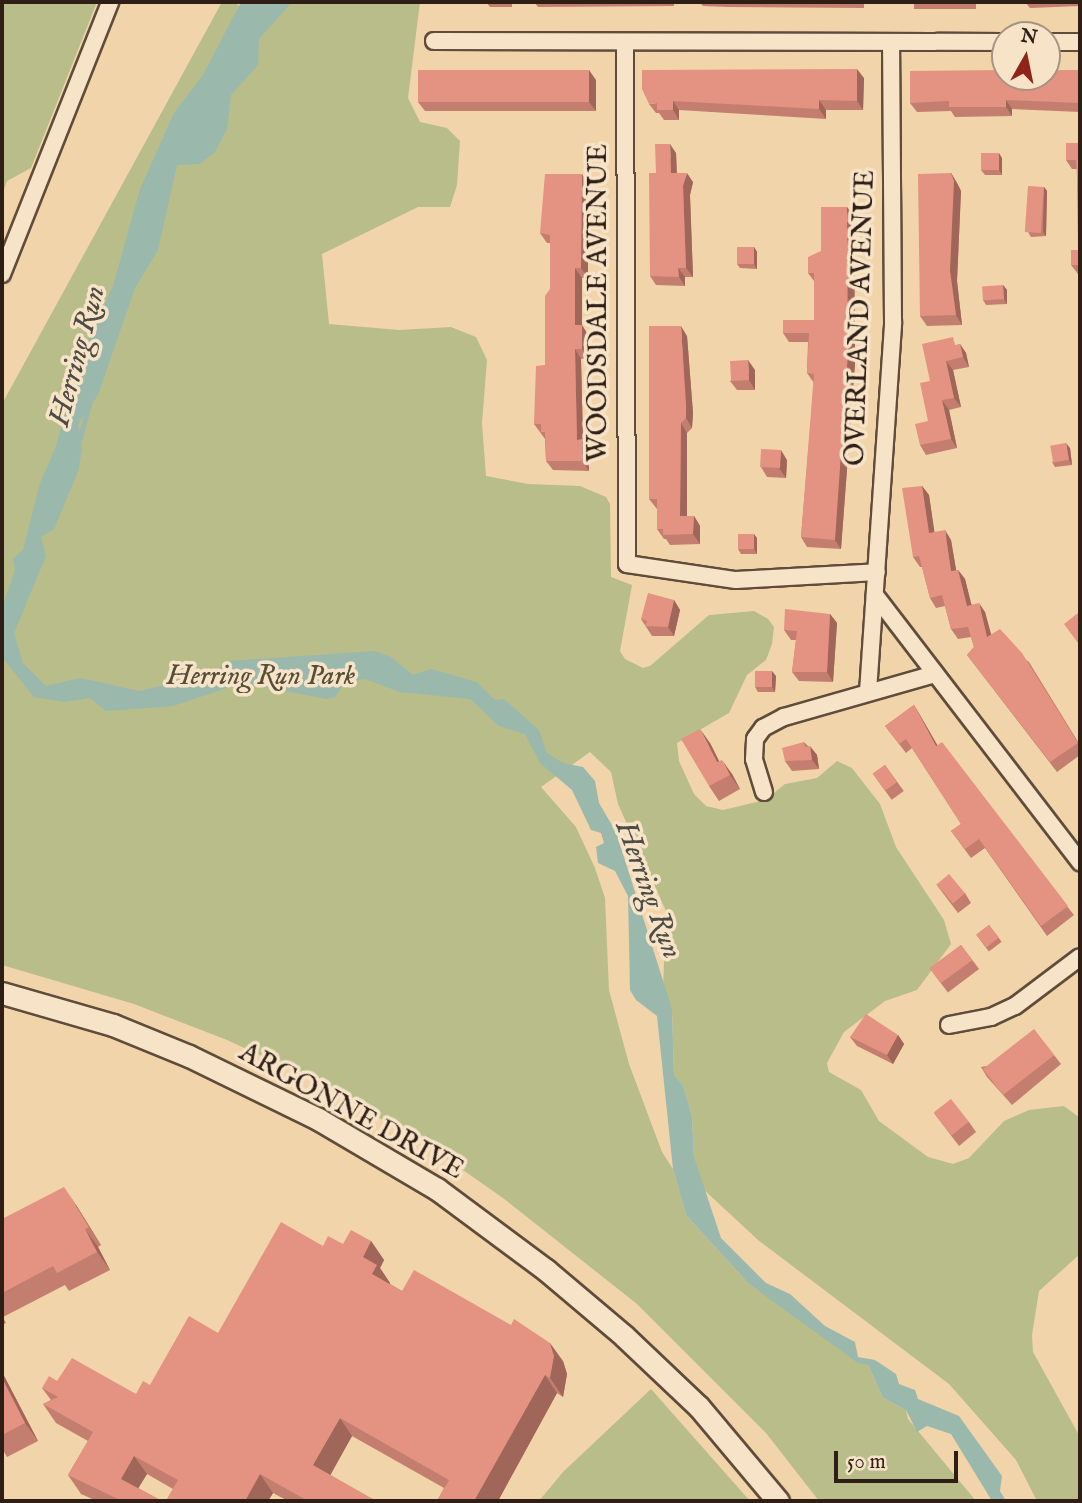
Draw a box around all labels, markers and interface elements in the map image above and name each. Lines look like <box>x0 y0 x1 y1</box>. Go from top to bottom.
north arrow <box>991 21 1061 91</box>
text: N <box>1019 24 1039 50</box>
street label: WOODSDALE AVENUE <box>582 144 616 462</box>
street label: OVERLAND AVENUE <box>839 169 883 467</box>
water label: Herring Run <box>42 282 114 430</box>
park label: Herring Run Park <box>167 660 355 694</box>
water label: Herring Run <box>607 816 689 964</box>
street label: ARGONNE DRIVE <box>233 1036 469 1188</box>
scale bar <box>837 1436 961 1480</box>
text: 50 m <box>847 1449 886 1476</box>

